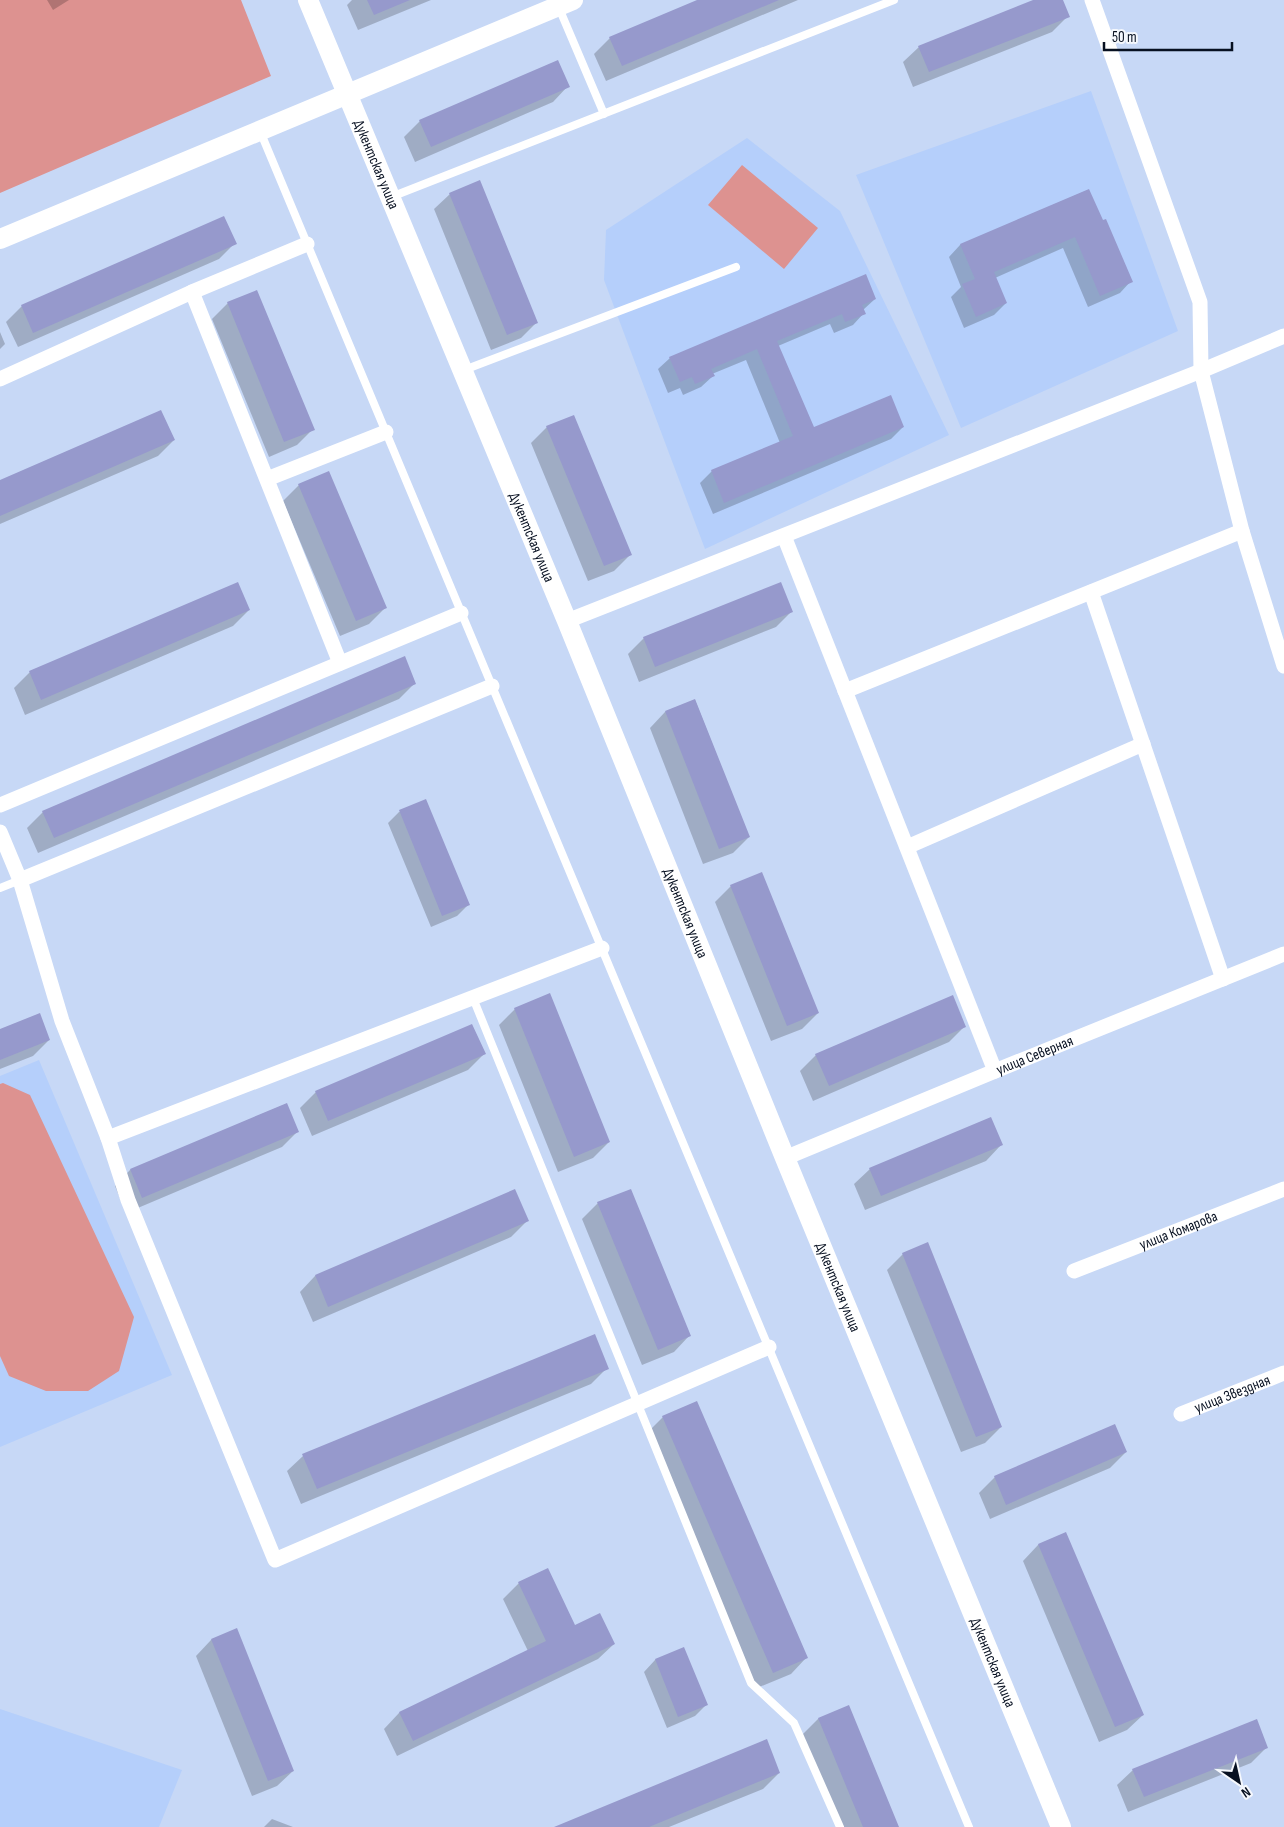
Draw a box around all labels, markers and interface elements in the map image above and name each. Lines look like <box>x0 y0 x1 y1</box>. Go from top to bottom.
scale bar <box>1104 20 1232 52</box>
text: 50 m <box>1112 28 1137 47</box>
street label: Дукентская улица <box>349 117 404 212</box>
street label: Дукентская улица <box>505 490 559 585</box>
street label: Дукентская улица <box>659 865 712 961</box>
street label: улица Северная <box>993 1031 1076 1079</box>
street label: улица Комарова <box>1137 1206 1220 1254</box>
street label: Дукентская улица <box>811 1239 865 1335</box>
street label: улица Звездная <box>1191 1370 1273 1417</box>
street label: Дукентская улица <box>966 1615 1020 1710</box>
north arrow <box>1214 1757 1264 1807</box>
text: N <box>1238 1783 1254 1802</box>

